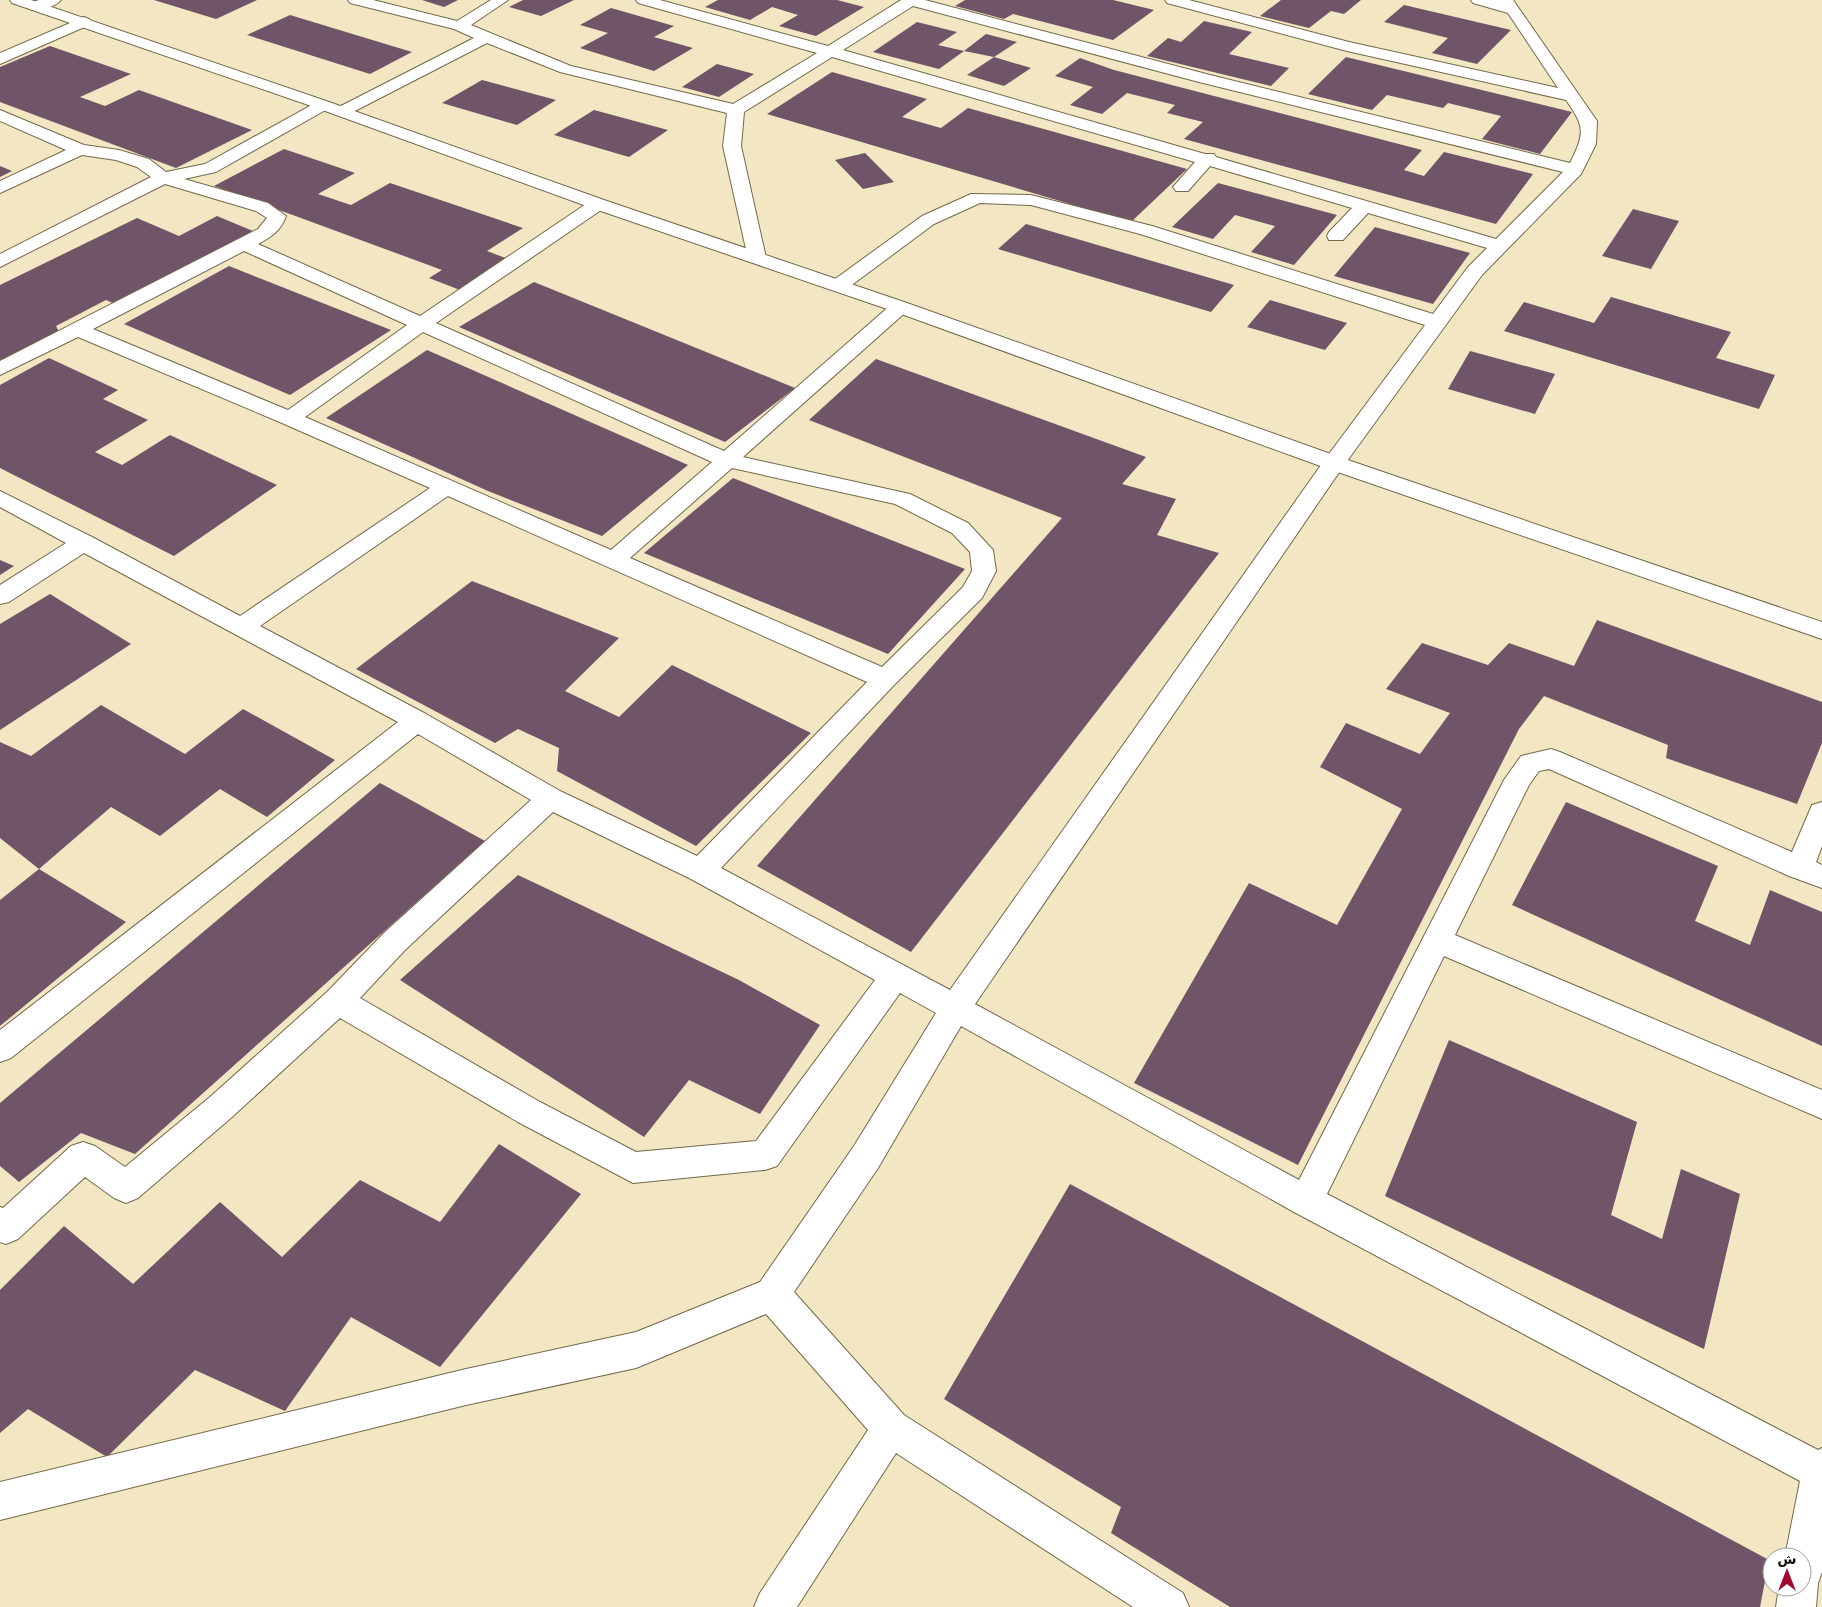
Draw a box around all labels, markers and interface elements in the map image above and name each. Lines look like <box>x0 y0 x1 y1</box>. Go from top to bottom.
north arrow <box>1762 1547 1812 1597</box>
text: ش <box>1777 1551 1797 1567</box>

